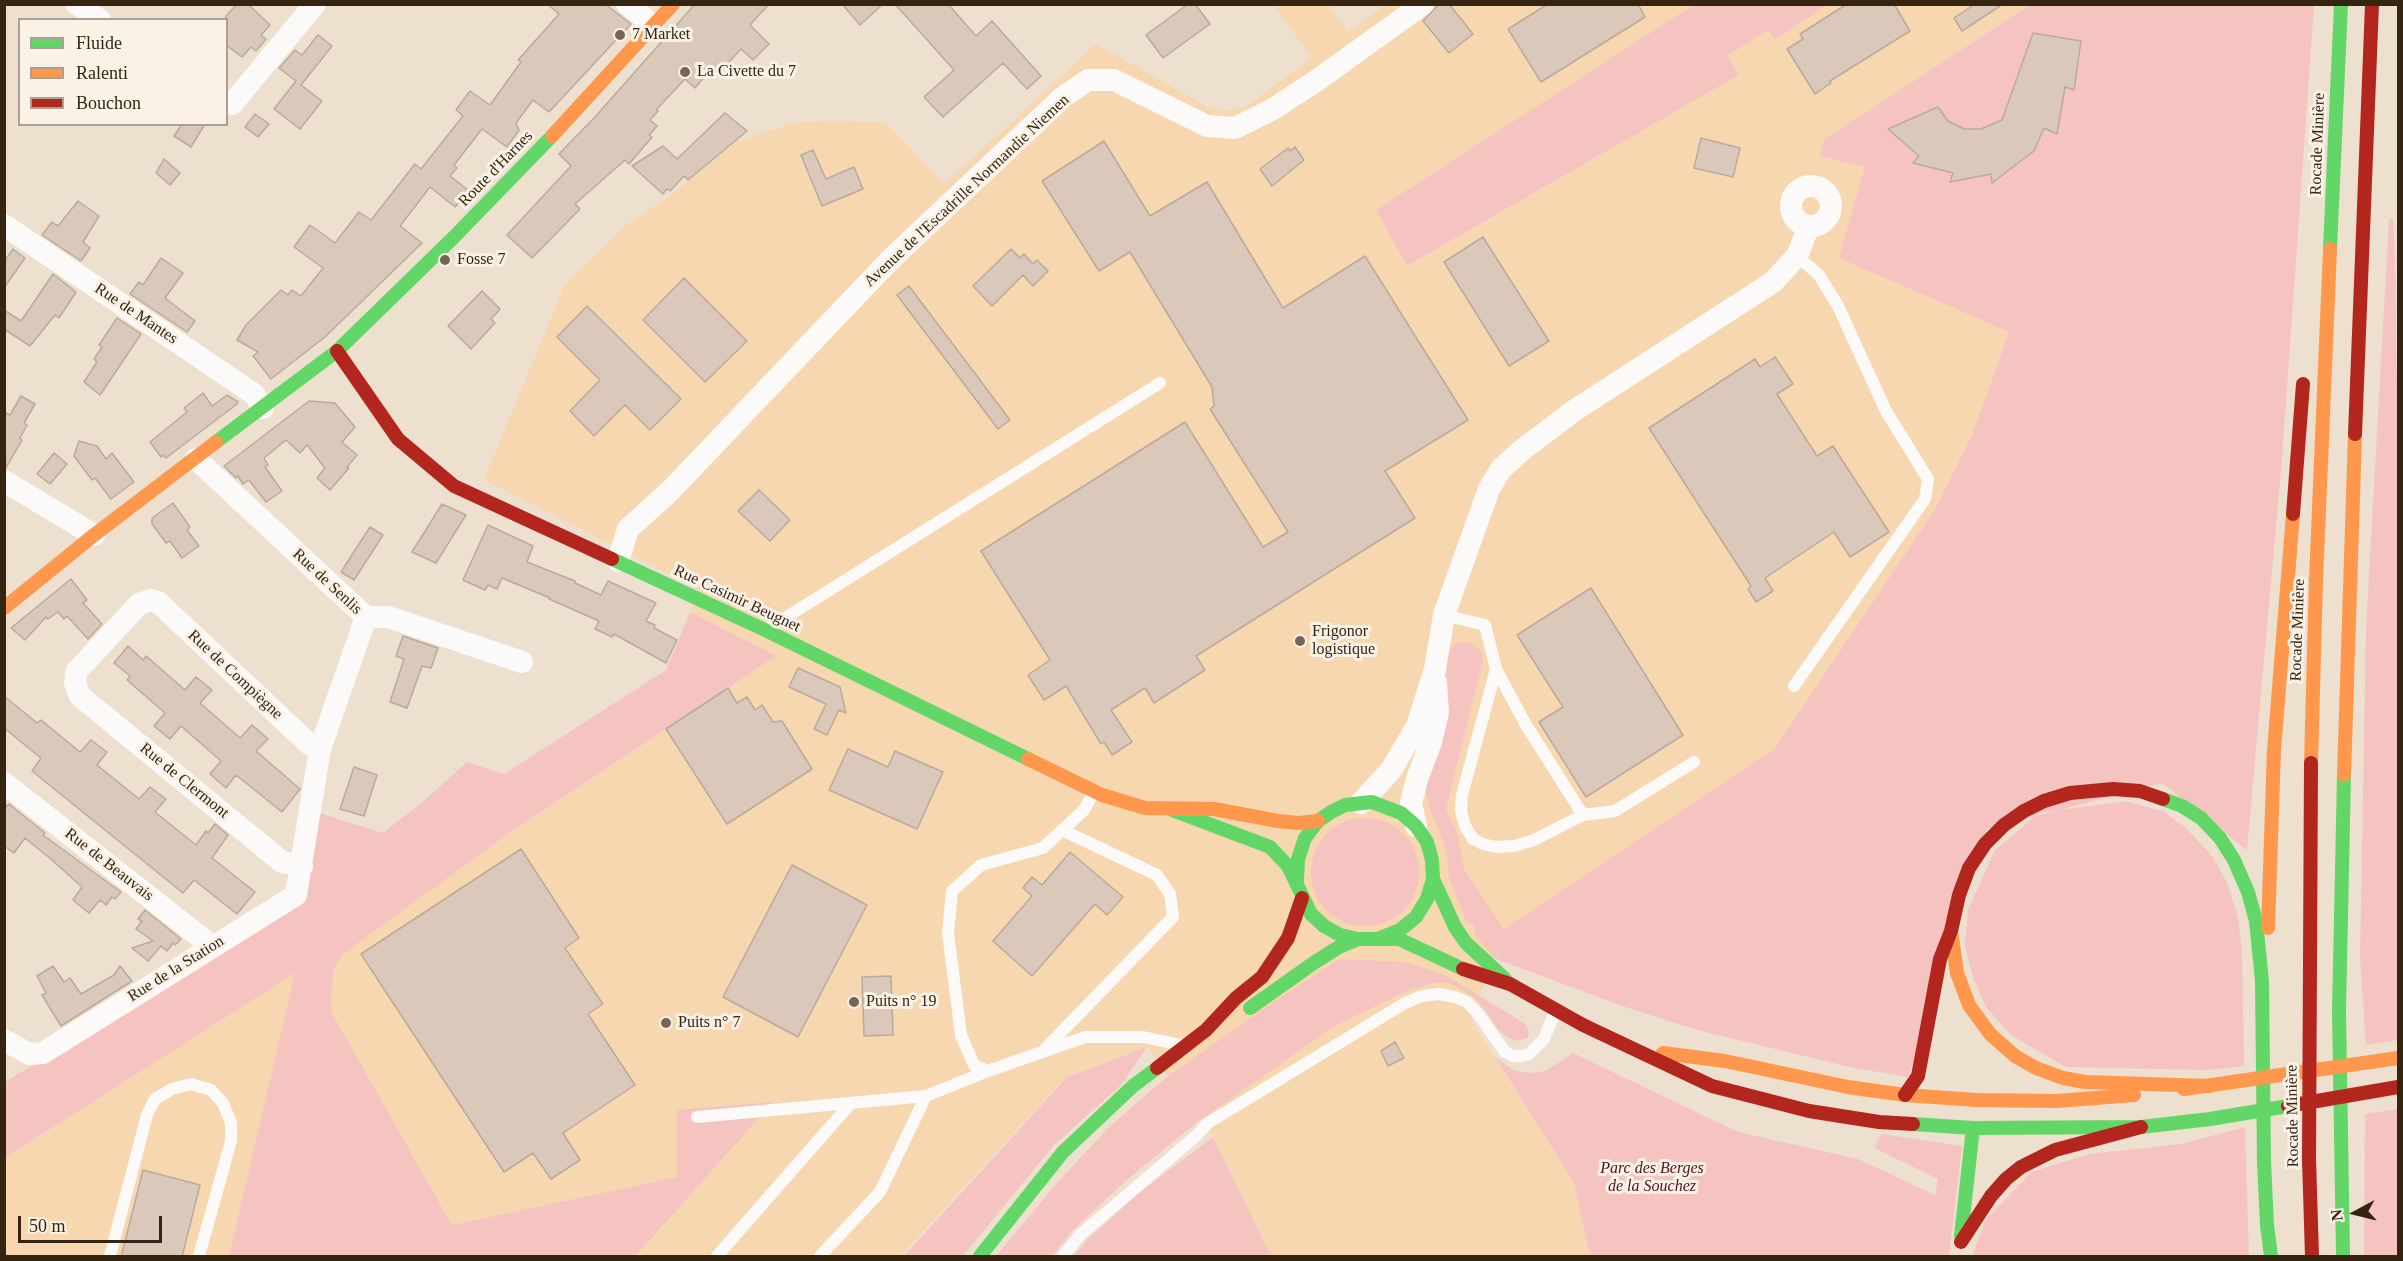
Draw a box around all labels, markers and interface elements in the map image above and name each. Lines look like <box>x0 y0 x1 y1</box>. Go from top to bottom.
legend <box>18 18 228 126</box>
place label: 7 Market <box>632 25 690 45</box>
marker: 7 Market <box>613 28 627 42</box>
text: Fluide <box>76 33 122 53</box>
place label: La Civette du 7 <box>697 62 796 82</box>
text: Ralenti <box>76 63 128 83</box>
marker: La Civette du 7 <box>678 65 692 79</box>
street label: Avenue de l'Escadrille Normandie Niemen <box>860 91 1074 291</box>
street label: Rocade Minière <box>2307 92 2329 196</box>
text: Bouchon <box>76 93 141 113</box>
street label: Route d'Harnes <box>455 127 537 211</box>
place label: Fosse 7 <box>457 250 505 270</box>
marker: Fosse 7 <box>438 253 452 267</box>
street label: Rue de Mantes <box>91 279 181 349</box>
street label: Rue de Senlis <box>288 545 366 619</box>
street label: Rue Casimir Beugnet <box>671 561 803 637</box>
street label: Rocade Minière <box>2287 578 2309 682</box>
place label: Frigonor logistique <box>1312 622 1375 660</box>
street label: Rue de Compiègne <box>184 626 286 724</box>
marker: Frigonor logistique <box>1293 634 1307 648</box>
street label: Rue de Clermont <box>135 739 233 823</box>
street label: Rue de Beauvais <box>61 824 157 906</box>
street label: Rue de la Station <box>124 932 228 1006</box>
place label: Puits n° 19 <box>866 992 936 1012</box>
marker: Puits n° 19 <box>847 995 861 1009</box>
place label: Puits n° 7 <box>678 1013 740 1033</box>
marker: Puits n° 7 <box>659 1016 673 1030</box>
street label: Rocade Minière <box>2283 1065 2303 1167</box>
park label: Parc des Berges de la Souchez <box>1600 1159 1704 1197</box>
north arrow <box>2325 1183 2385 1243</box>
scale bar <box>21 1204 165 1242</box>
text: N <box>2327 1208 2346 1222</box>
text: 50 m <box>29 1216 66 1236</box>

